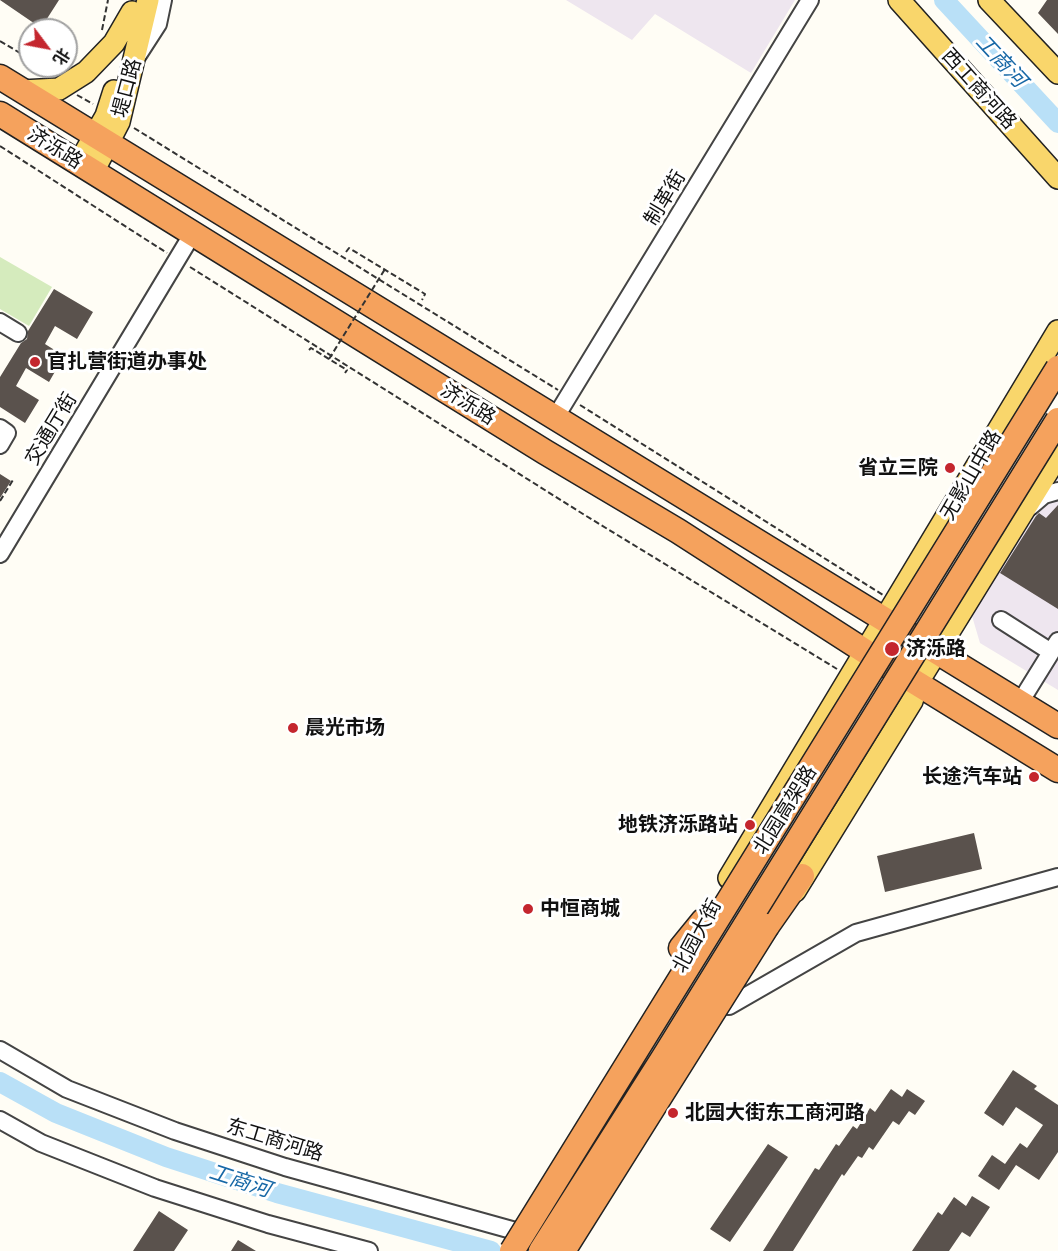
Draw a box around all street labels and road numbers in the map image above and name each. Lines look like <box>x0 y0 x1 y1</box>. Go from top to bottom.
street label: 西工商河路 <box>937 44 1021 134</box>
street label: 堤口路 <box>108 56 146 120</box>
street label: 济泺路 <box>23 122 87 174</box>
street label: 制革街 <box>639 166 691 230</box>
street label: 济泺路 <box>436 378 500 430</box>
street label: 交通厅街 <box>20 389 82 469</box>
street label: 无影山中路 <box>936 426 1006 524</box>
street label: 北园高架路 <box>748 761 822 859</box>
street label: 北园大街 <box>668 895 726 977</box>
street label: 东工商河路 <box>224 1114 326 1166</box>

